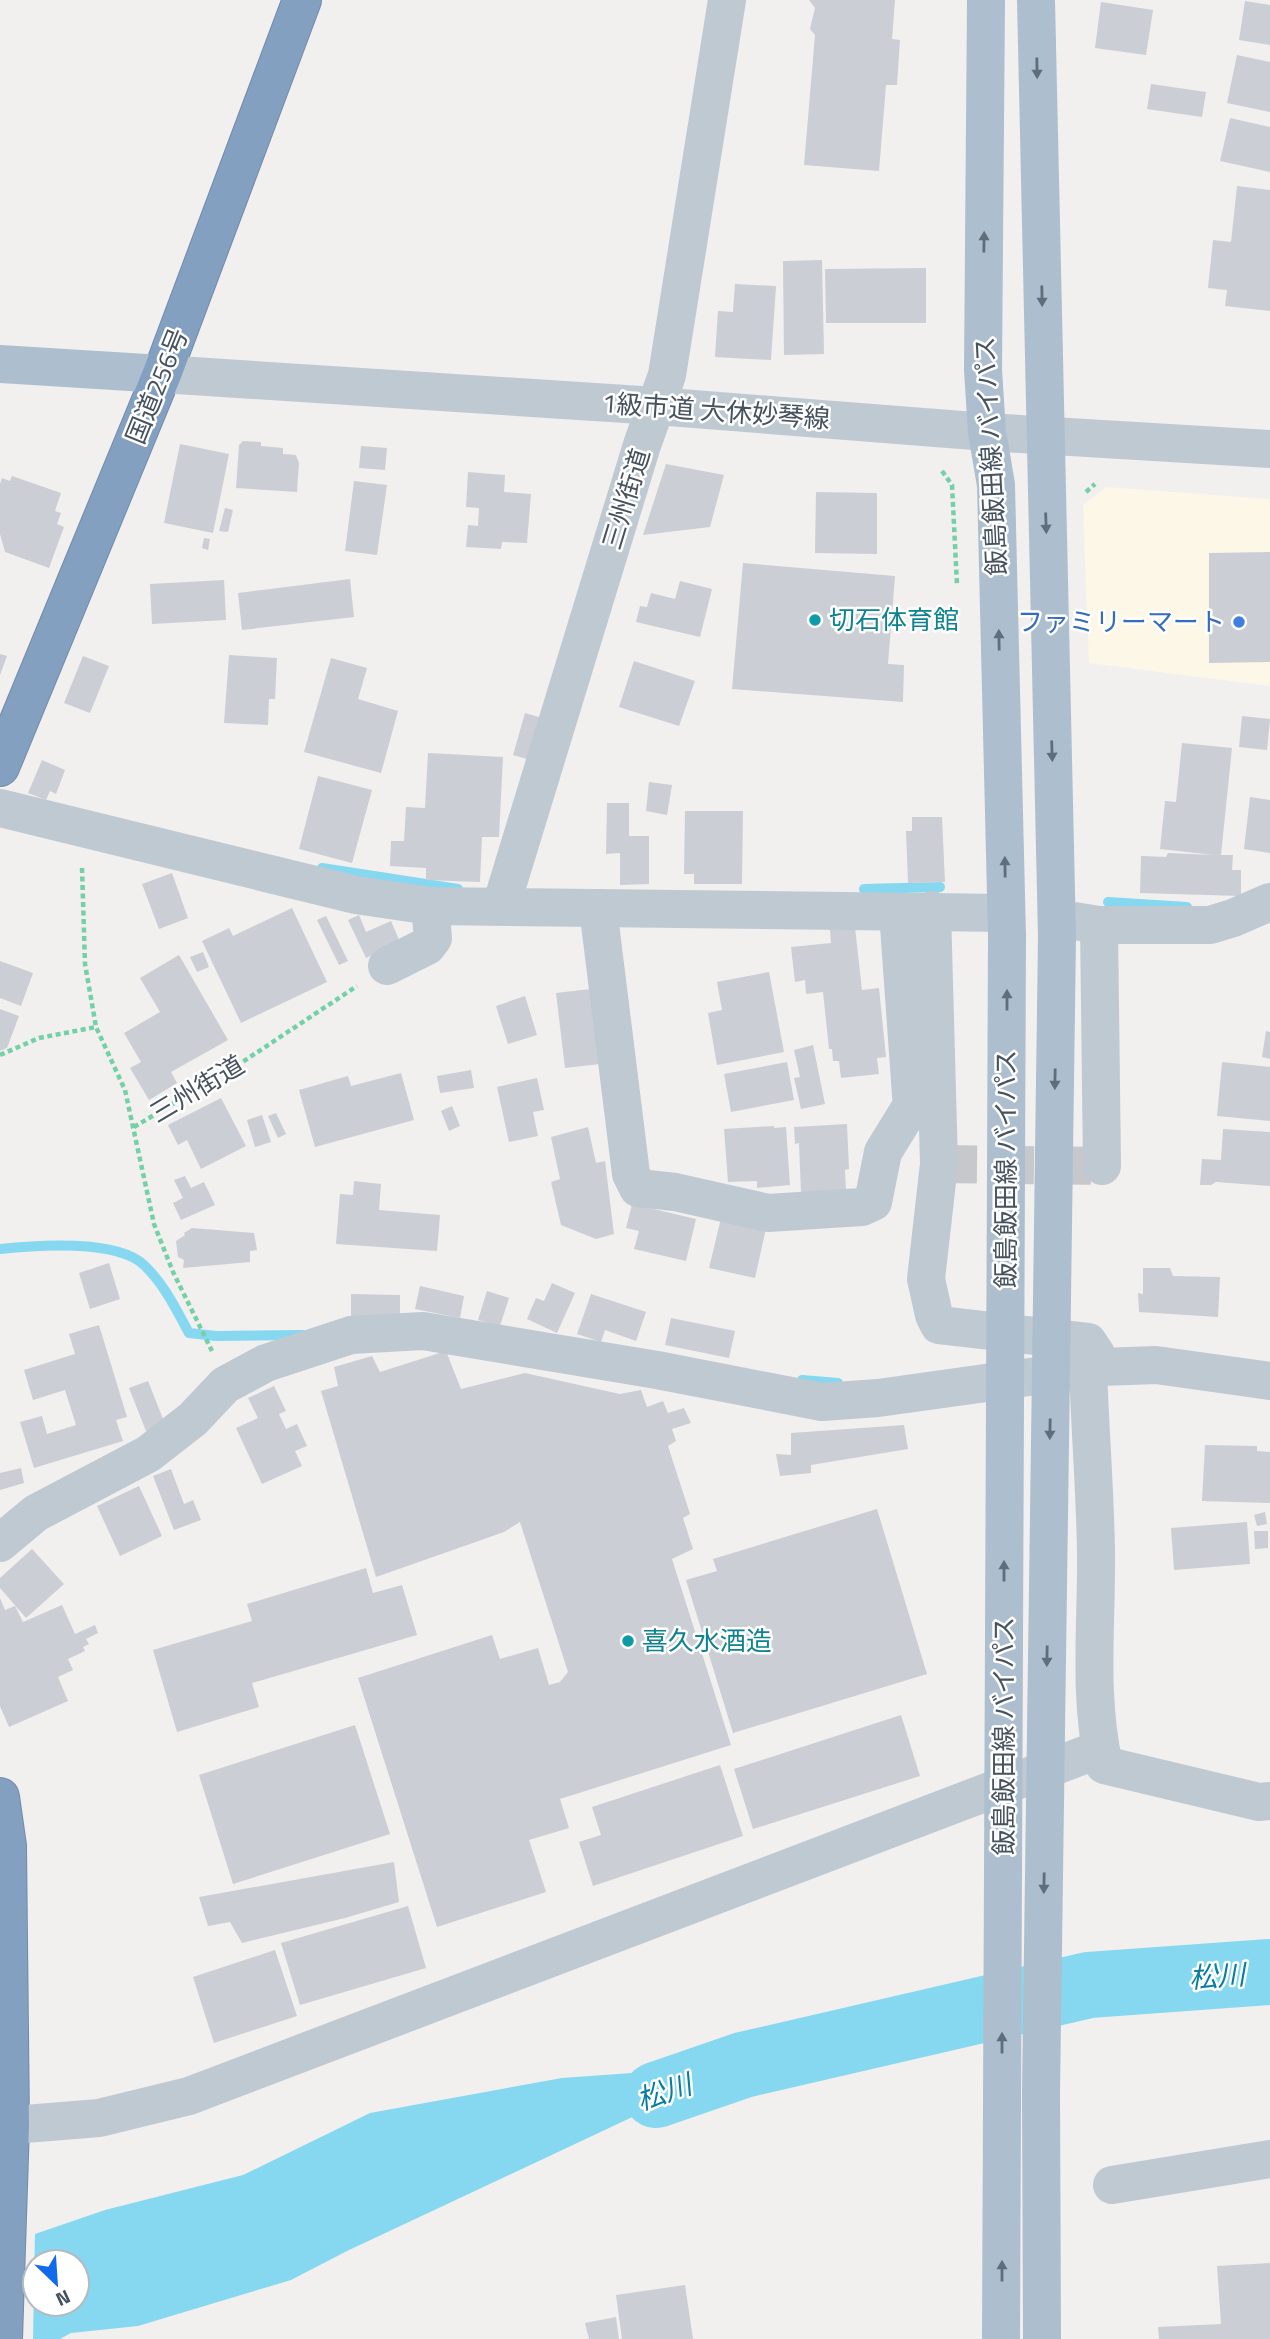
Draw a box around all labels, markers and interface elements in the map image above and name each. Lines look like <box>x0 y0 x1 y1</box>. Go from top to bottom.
one-way arrow <box>1031 57 1043 79</box>
one-way arrow <box>978 231 990 253</box>
one-way arrow <box>1036 285 1047 307</box>
street label: 国道256号 <box>116 322 197 450</box>
street label: 飯島飯田線 バイパス <box>965 336 1016 576</box>
street label: 1級市道 大休妙琴線 <box>601 383 831 438</box>
street label: 三州街道 <box>592 443 659 554</box>
one-way arrow <box>1041 512 1052 534</box>
place label: 切石体育館 <box>829 600 959 639</box>
place label: ファミリーマート <box>1017 602 1225 641</box>
marker: 切石体育館 <box>807 612 823 628</box>
marker: ファミリーマート <box>1231 614 1247 630</box>
one-way arrow <box>994 629 1005 651</box>
one-way arrow <box>1047 740 1058 762</box>
one-way arrow <box>999 856 1011 878</box>
one-way arrow <box>1001 989 1013 1011</box>
street label: 三州街道 <box>142 1045 251 1132</box>
street label: 飯島飯田線 バイパス <box>986 1049 1025 1289</box>
one-way arrow <box>1049 1068 1061 1090</box>
one-way arrow <box>1045 1418 1056 1440</box>
one-way arrow <box>998 1560 1010 1582</box>
street label: 飯島飯田線 バイパス <box>984 1616 1023 1856</box>
place label: 喜久水酒造 <box>642 1621 772 1660</box>
marker: 喜久水酒造 <box>620 1633 636 1649</box>
one-way arrow <box>1041 1645 1053 1667</box>
one-way arrow <box>1038 1873 1050 1895</box>
water label: 松川 <box>1188 1952 1249 1999</box>
one-way arrow <box>997 2032 1008 2054</box>
water label: 松川 <box>630 2061 700 2121</box>
north arrow <box>21 2248 91 2318</box>
one-way arrow <box>996 2260 1008 2282</box>
text: N <box>51 2283 75 2315</box>

